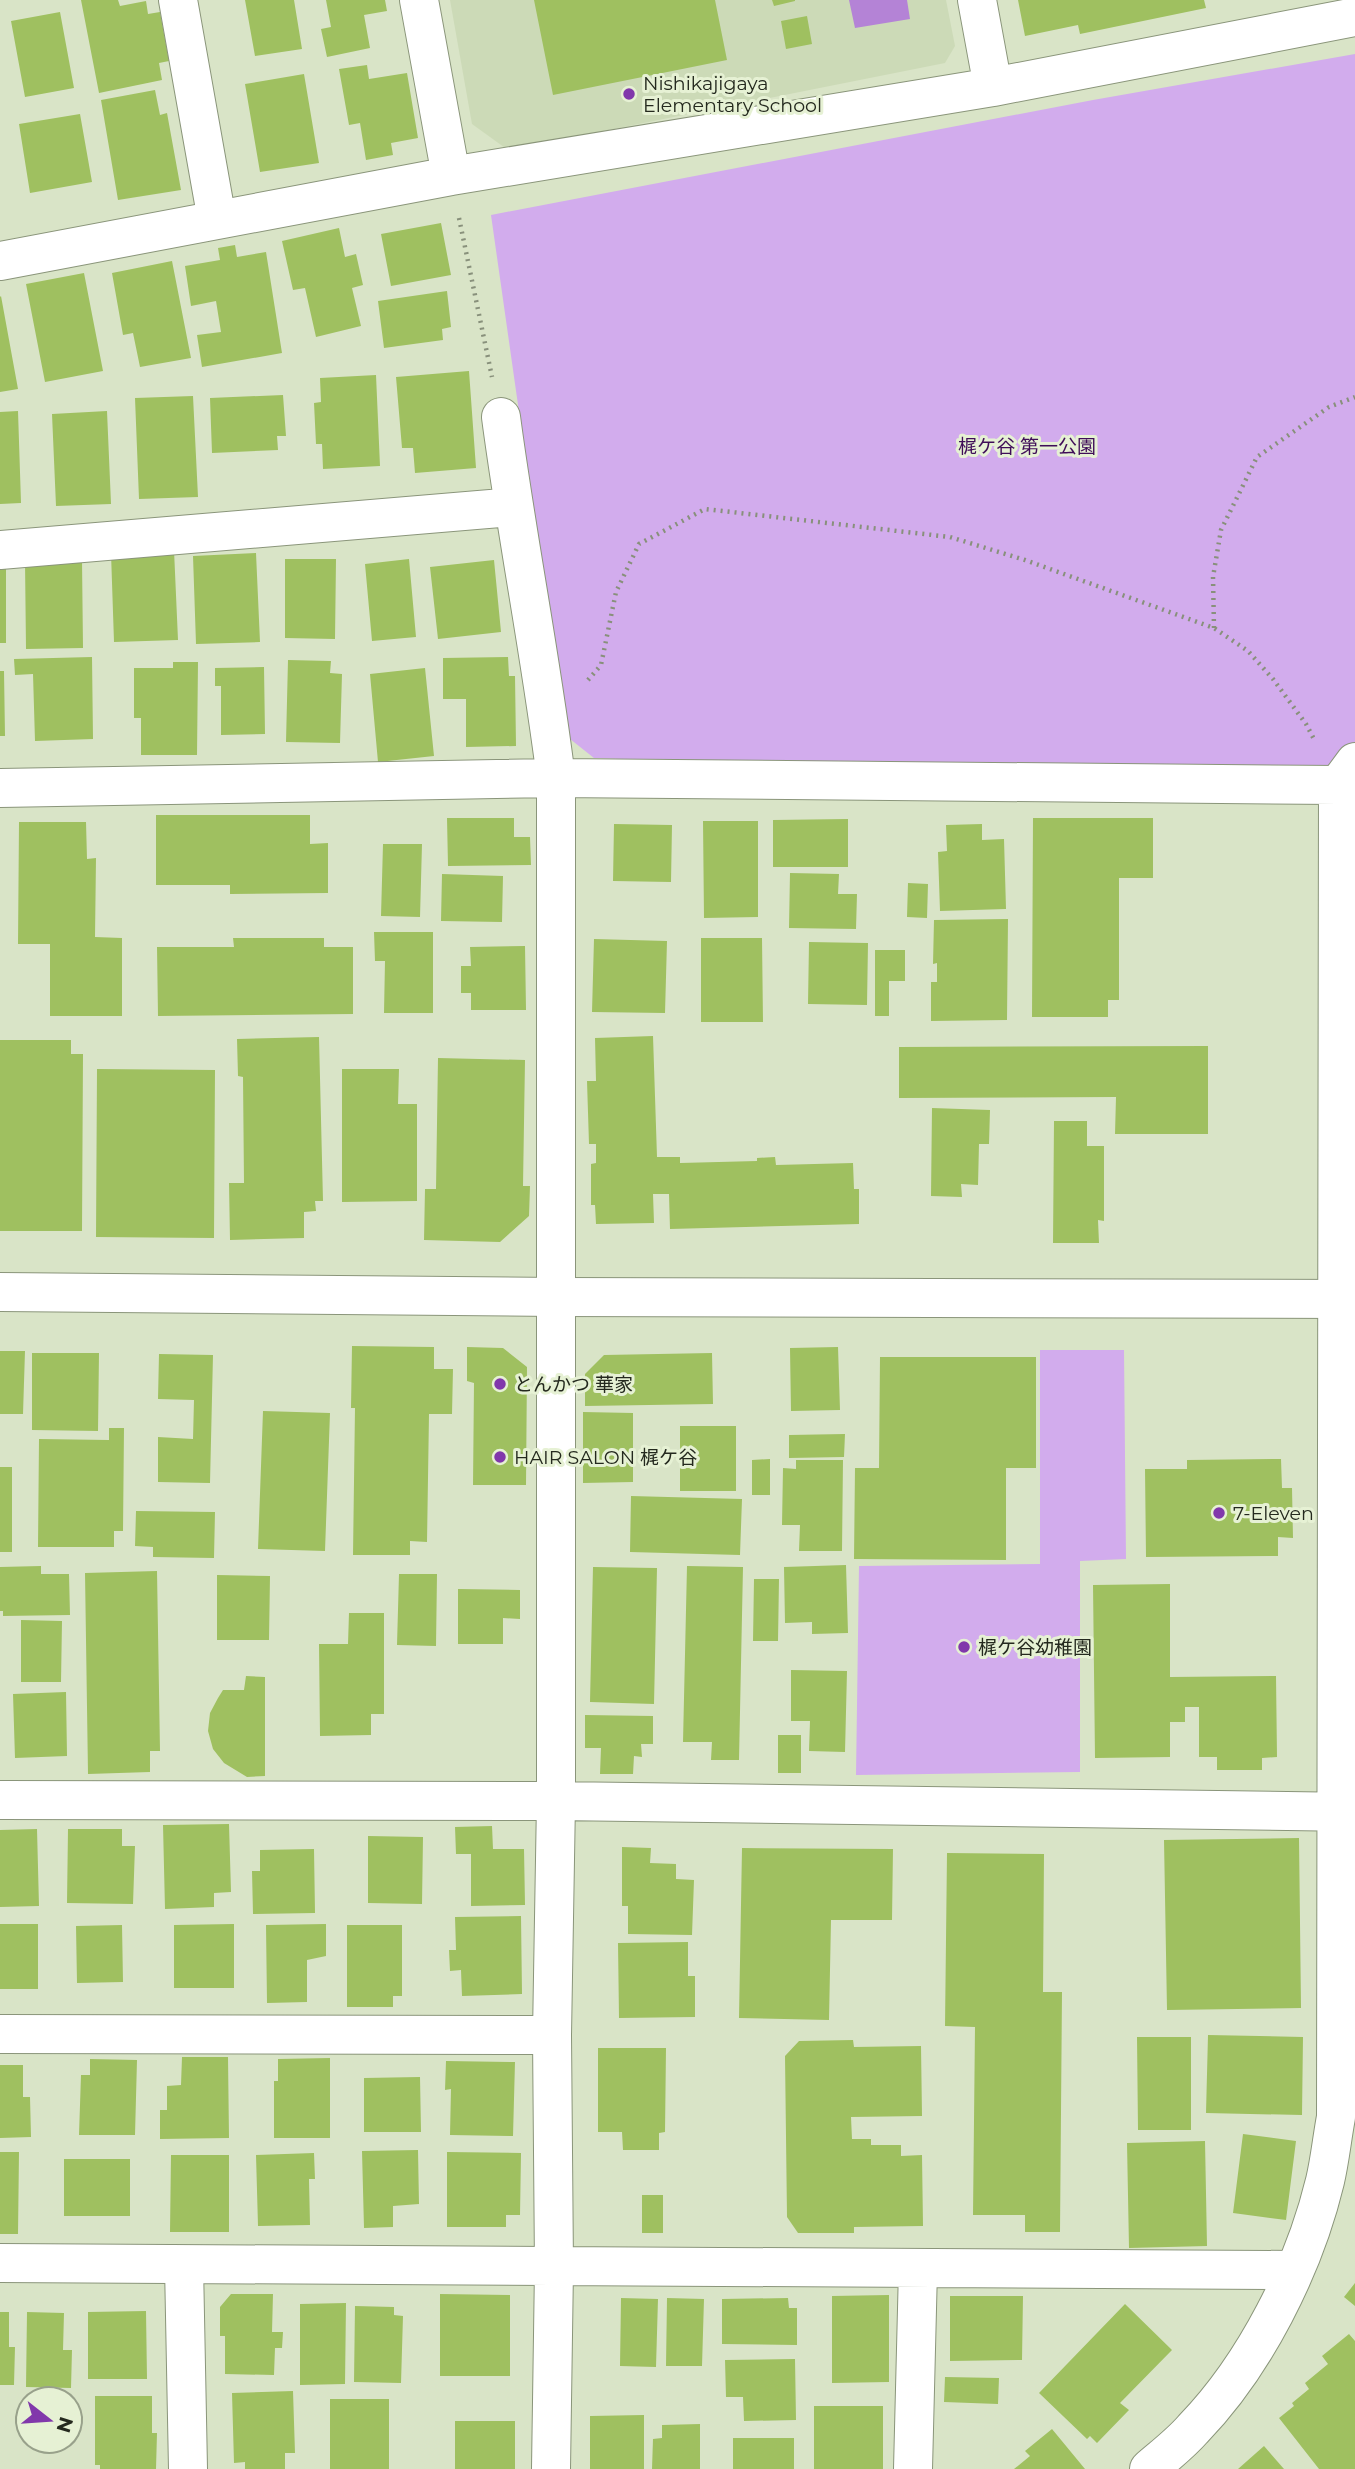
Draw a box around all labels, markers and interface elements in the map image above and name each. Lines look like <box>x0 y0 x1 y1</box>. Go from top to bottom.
place label: Nishikajigaya Elementary School <box>643 72 822 117</box>
marker: Nishikajigaya Elementary School <box>621 86 637 102</box>
park label: 梶ケ谷 第一公園 <box>958 435 1096 458</box>
place label: とんかつ 華家 <box>514 1373 633 1396</box>
marker: とんかつ 華家 <box>492 1376 508 1392</box>
place label: HAIR SALON 梶ケ谷 <box>514 1446 697 1469</box>
marker: HAIR SALON 梶ケ谷 <box>492 1449 508 1465</box>
place label: 7-Eleven <box>1233 1502 1314 1525</box>
marker: 7-Eleven <box>1211 1505 1227 1521</box>
place label: 梶ケ谷幼稚園 <box>978 1636 1092 1659</box>
marker: 梶ケ谷幼稚園 <box>956 1639 972 1655</box>
north arrow <box>14 2385 84 2455</box>
text: N <box>52 2414 78 2436</box>

